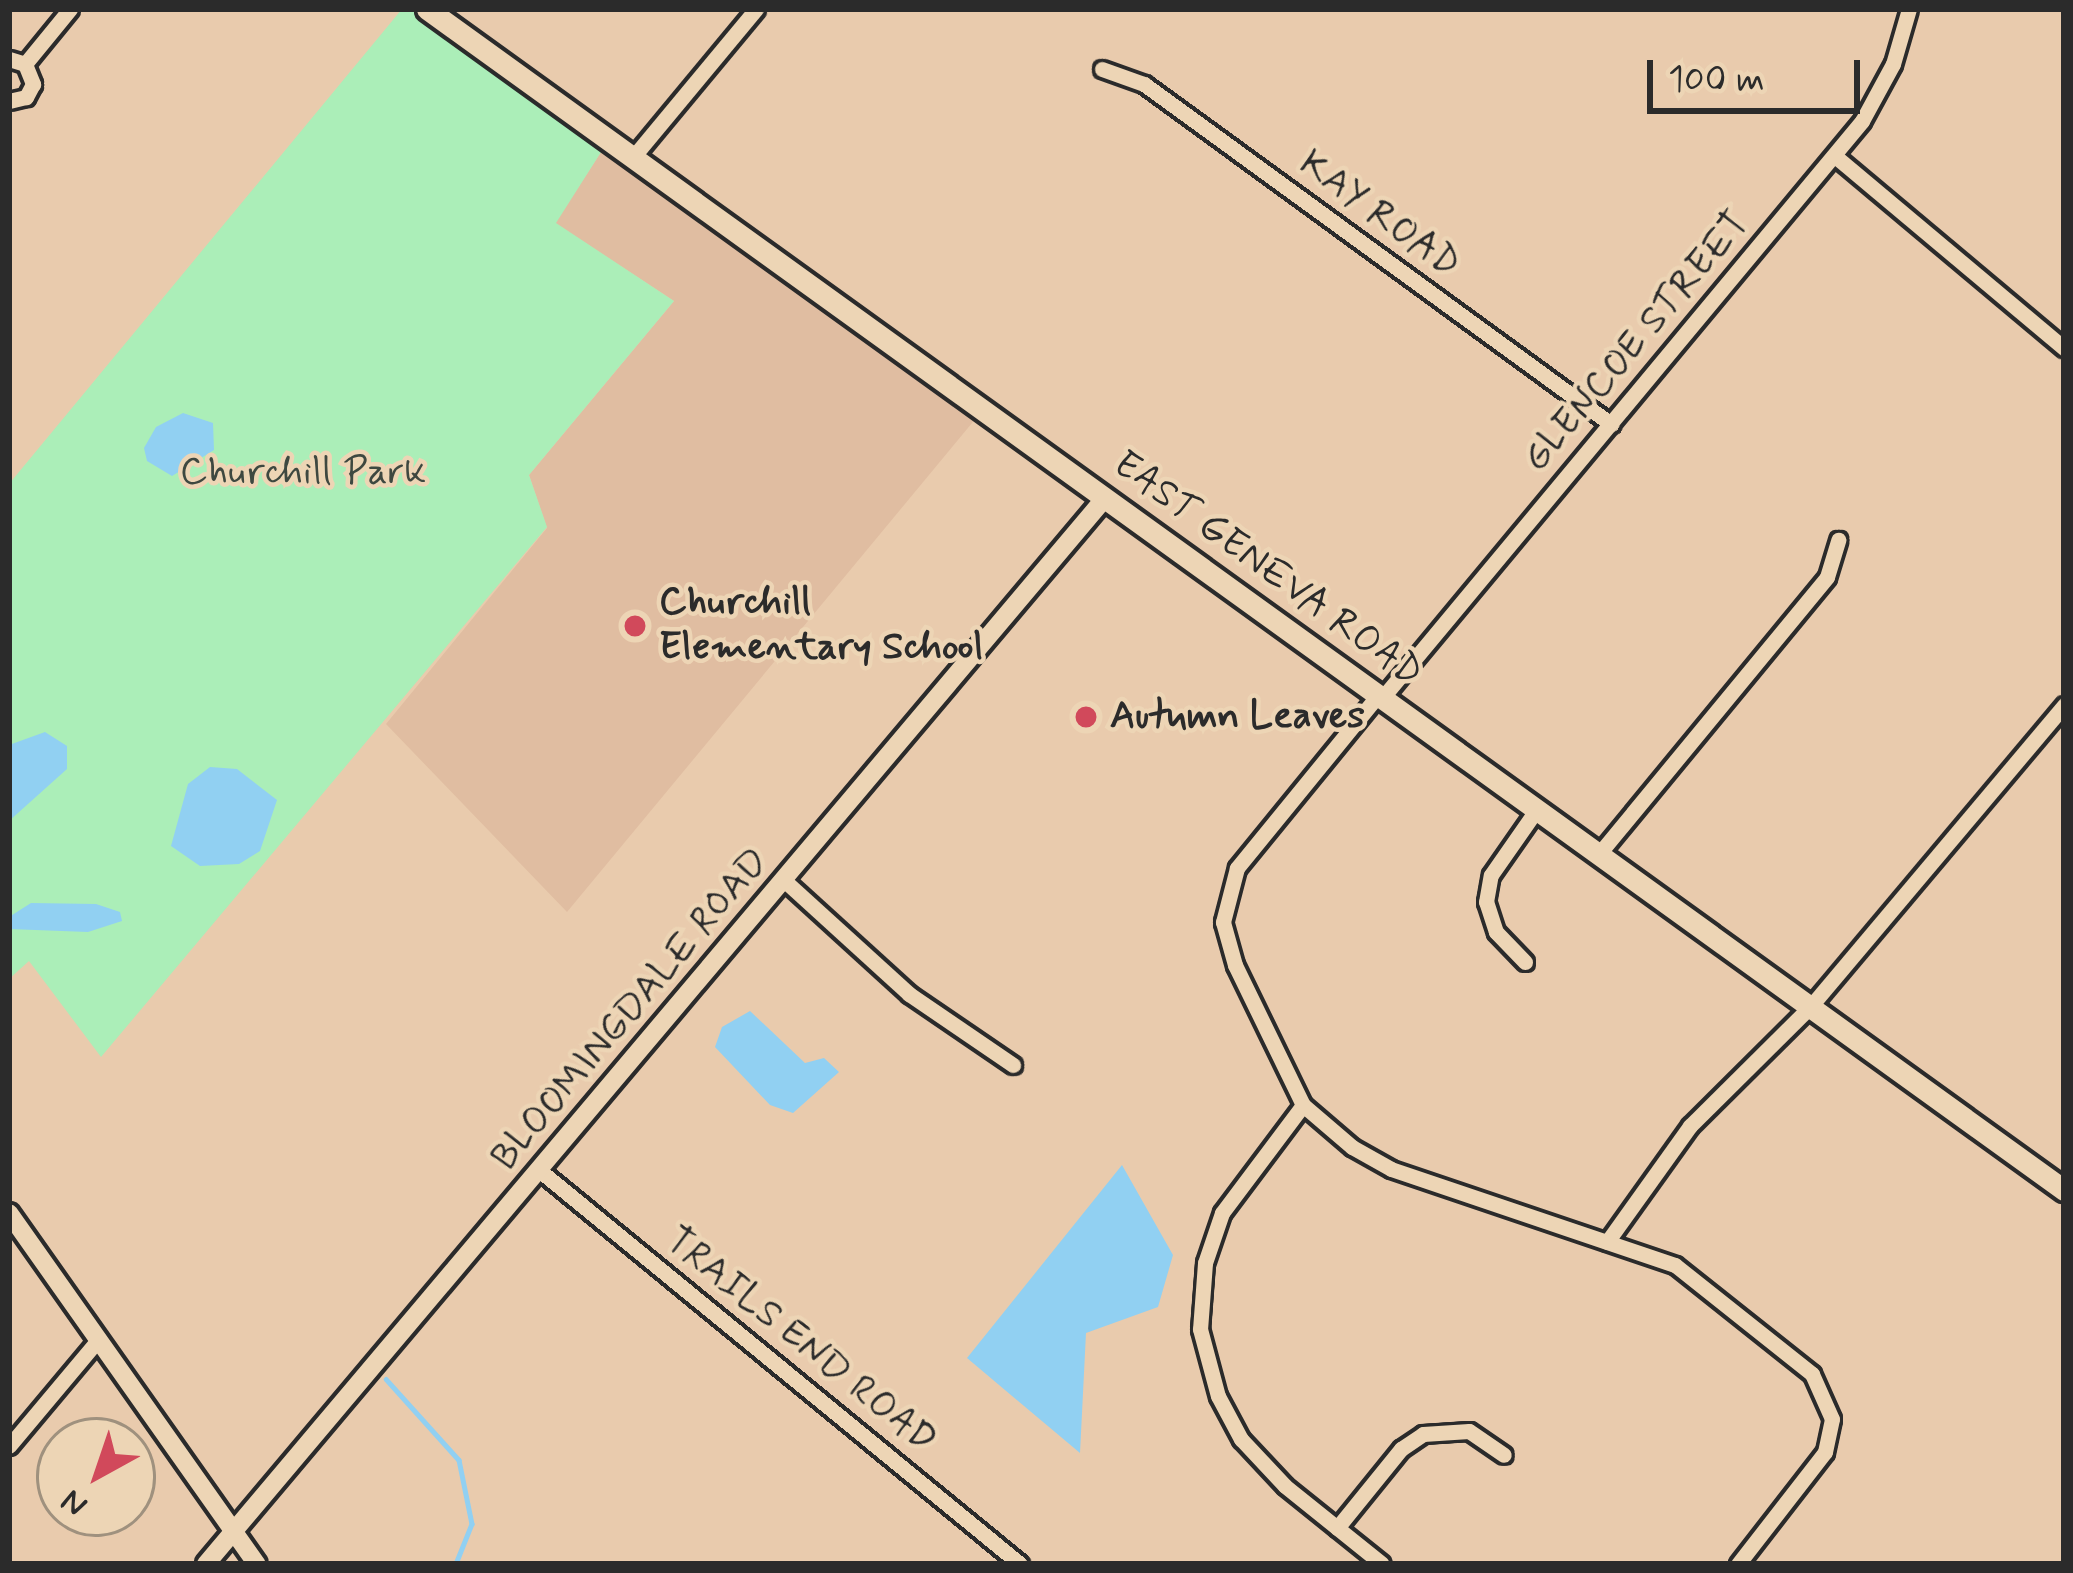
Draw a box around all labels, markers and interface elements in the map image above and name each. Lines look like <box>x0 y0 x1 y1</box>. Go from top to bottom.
scale bar <box>1653 36 1866 110</box>
text: 100 m <box>1668 57 1765 104</box>
street label: KAY ROAD <box>1291 142 1467 288</box>
street label: GLENCOE STREET <box>1514 202 1760 482</box>
street label: EAST GENEVA ROAD <box>1104 443 1430 697</box>
park label: Churchill Park <box>183 450 423 496</box>
place label: Churchill Elementary School <box>659 581 983 672</box>
marker: Churchill Elementary School <box>622 613 648 639</box>
place label: Autumn Leaves <box>1110 694 1365 740</box>
marker: Autumn Leaves <box>1073 704 1099 730</box>
street label: BLOOMINGDALE ROAD <box>483 839 779 1181</box>
street label: TRAILS END ROAD <box>656 1218 944 1464</box>
north arrow <box>36 1417 156 1537</box>
text: N <box>52 1478 97 1526</box>

